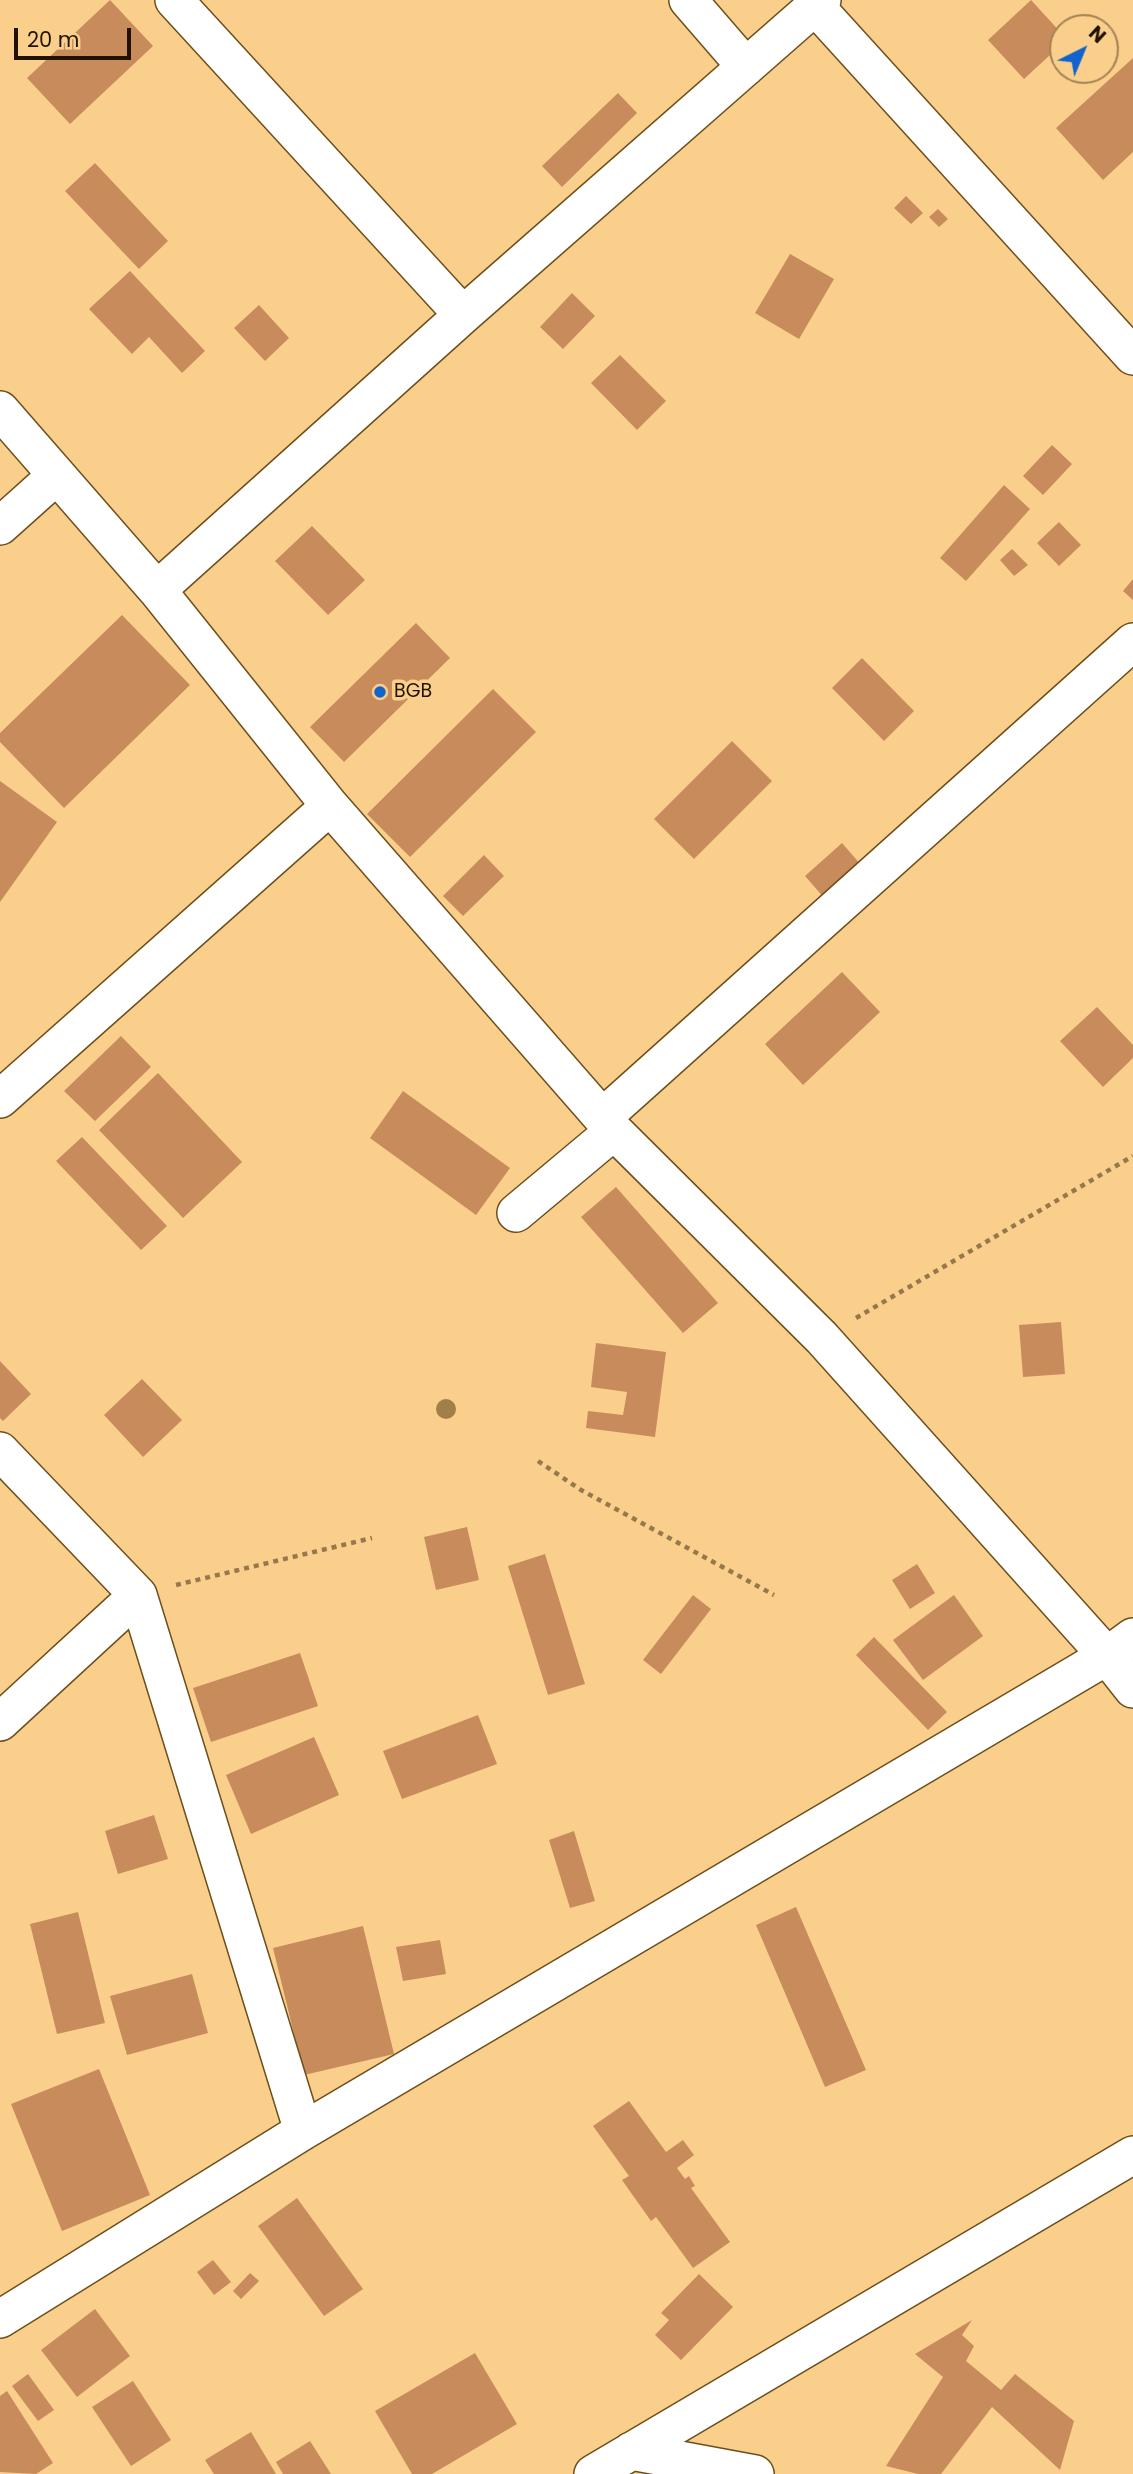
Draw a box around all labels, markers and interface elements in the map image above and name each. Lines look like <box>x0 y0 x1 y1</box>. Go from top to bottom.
scale bar <box>18 14 135 58</box>
north arrow <box>1049 14 1119 84</box>
text: N <box>1083 20 1112 49</box>
text: 20 m <box>27 25 80 54</box>
place label: BGB <box>394 681 432 703</box>
marker: BGB <box>372 684 388 700</box>

